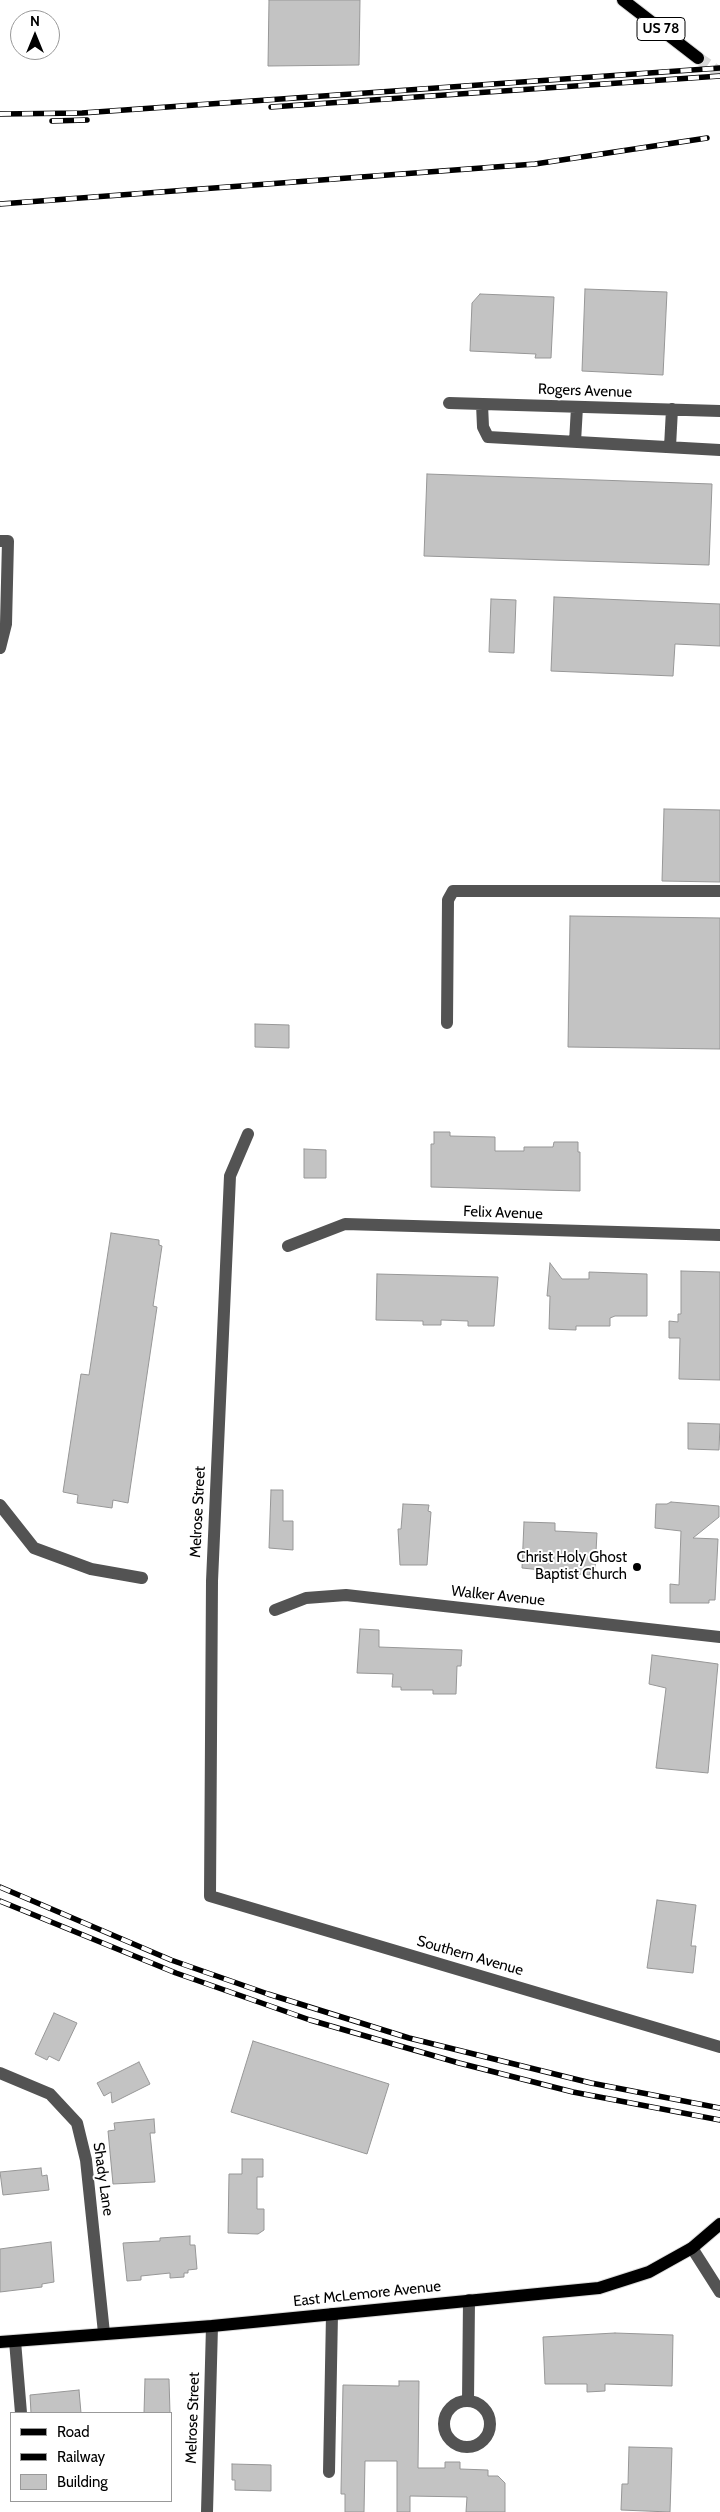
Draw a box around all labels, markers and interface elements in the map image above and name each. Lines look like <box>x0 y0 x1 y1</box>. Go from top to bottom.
north arrow <box>10 10 60 60</box>
text: N <box>30 12 40 30</box>
road number: US 78 <box>637 18 685 40</box>
street label: Rogers Avenue <box>538 380 632 402</box>
street label: Felix Avenue <box>463 1203 543 1223</box>
street label: Melrose Street <box>187 1466 209 1558</box>
place label: Christ Holy Ghost Baptist Church <box>516 1549 627 1584</box>
marker: Christ Holy Ghost Baptist Church <box>631 1561 643 1573</box>
street label: Walker Avenue <box>450 1582 546 1610</box>
street label: Southern Avenue <box>415 1932 525 1980</box>
street label: Shady Lane <box>89 2141 117 2217</box>
street label: East McLemore Avenue <box>292 2277 442 2311</box>
street label: Melrose Street <box>182 2372 204 2464</box>
legend <box>10 2412 172 2502</box>
text: Road <box>57 2423 90 2441</box>
text: Railway <box>57 2448 105 2466</box>
text: Building <box>57 2473 108 2491</box>

